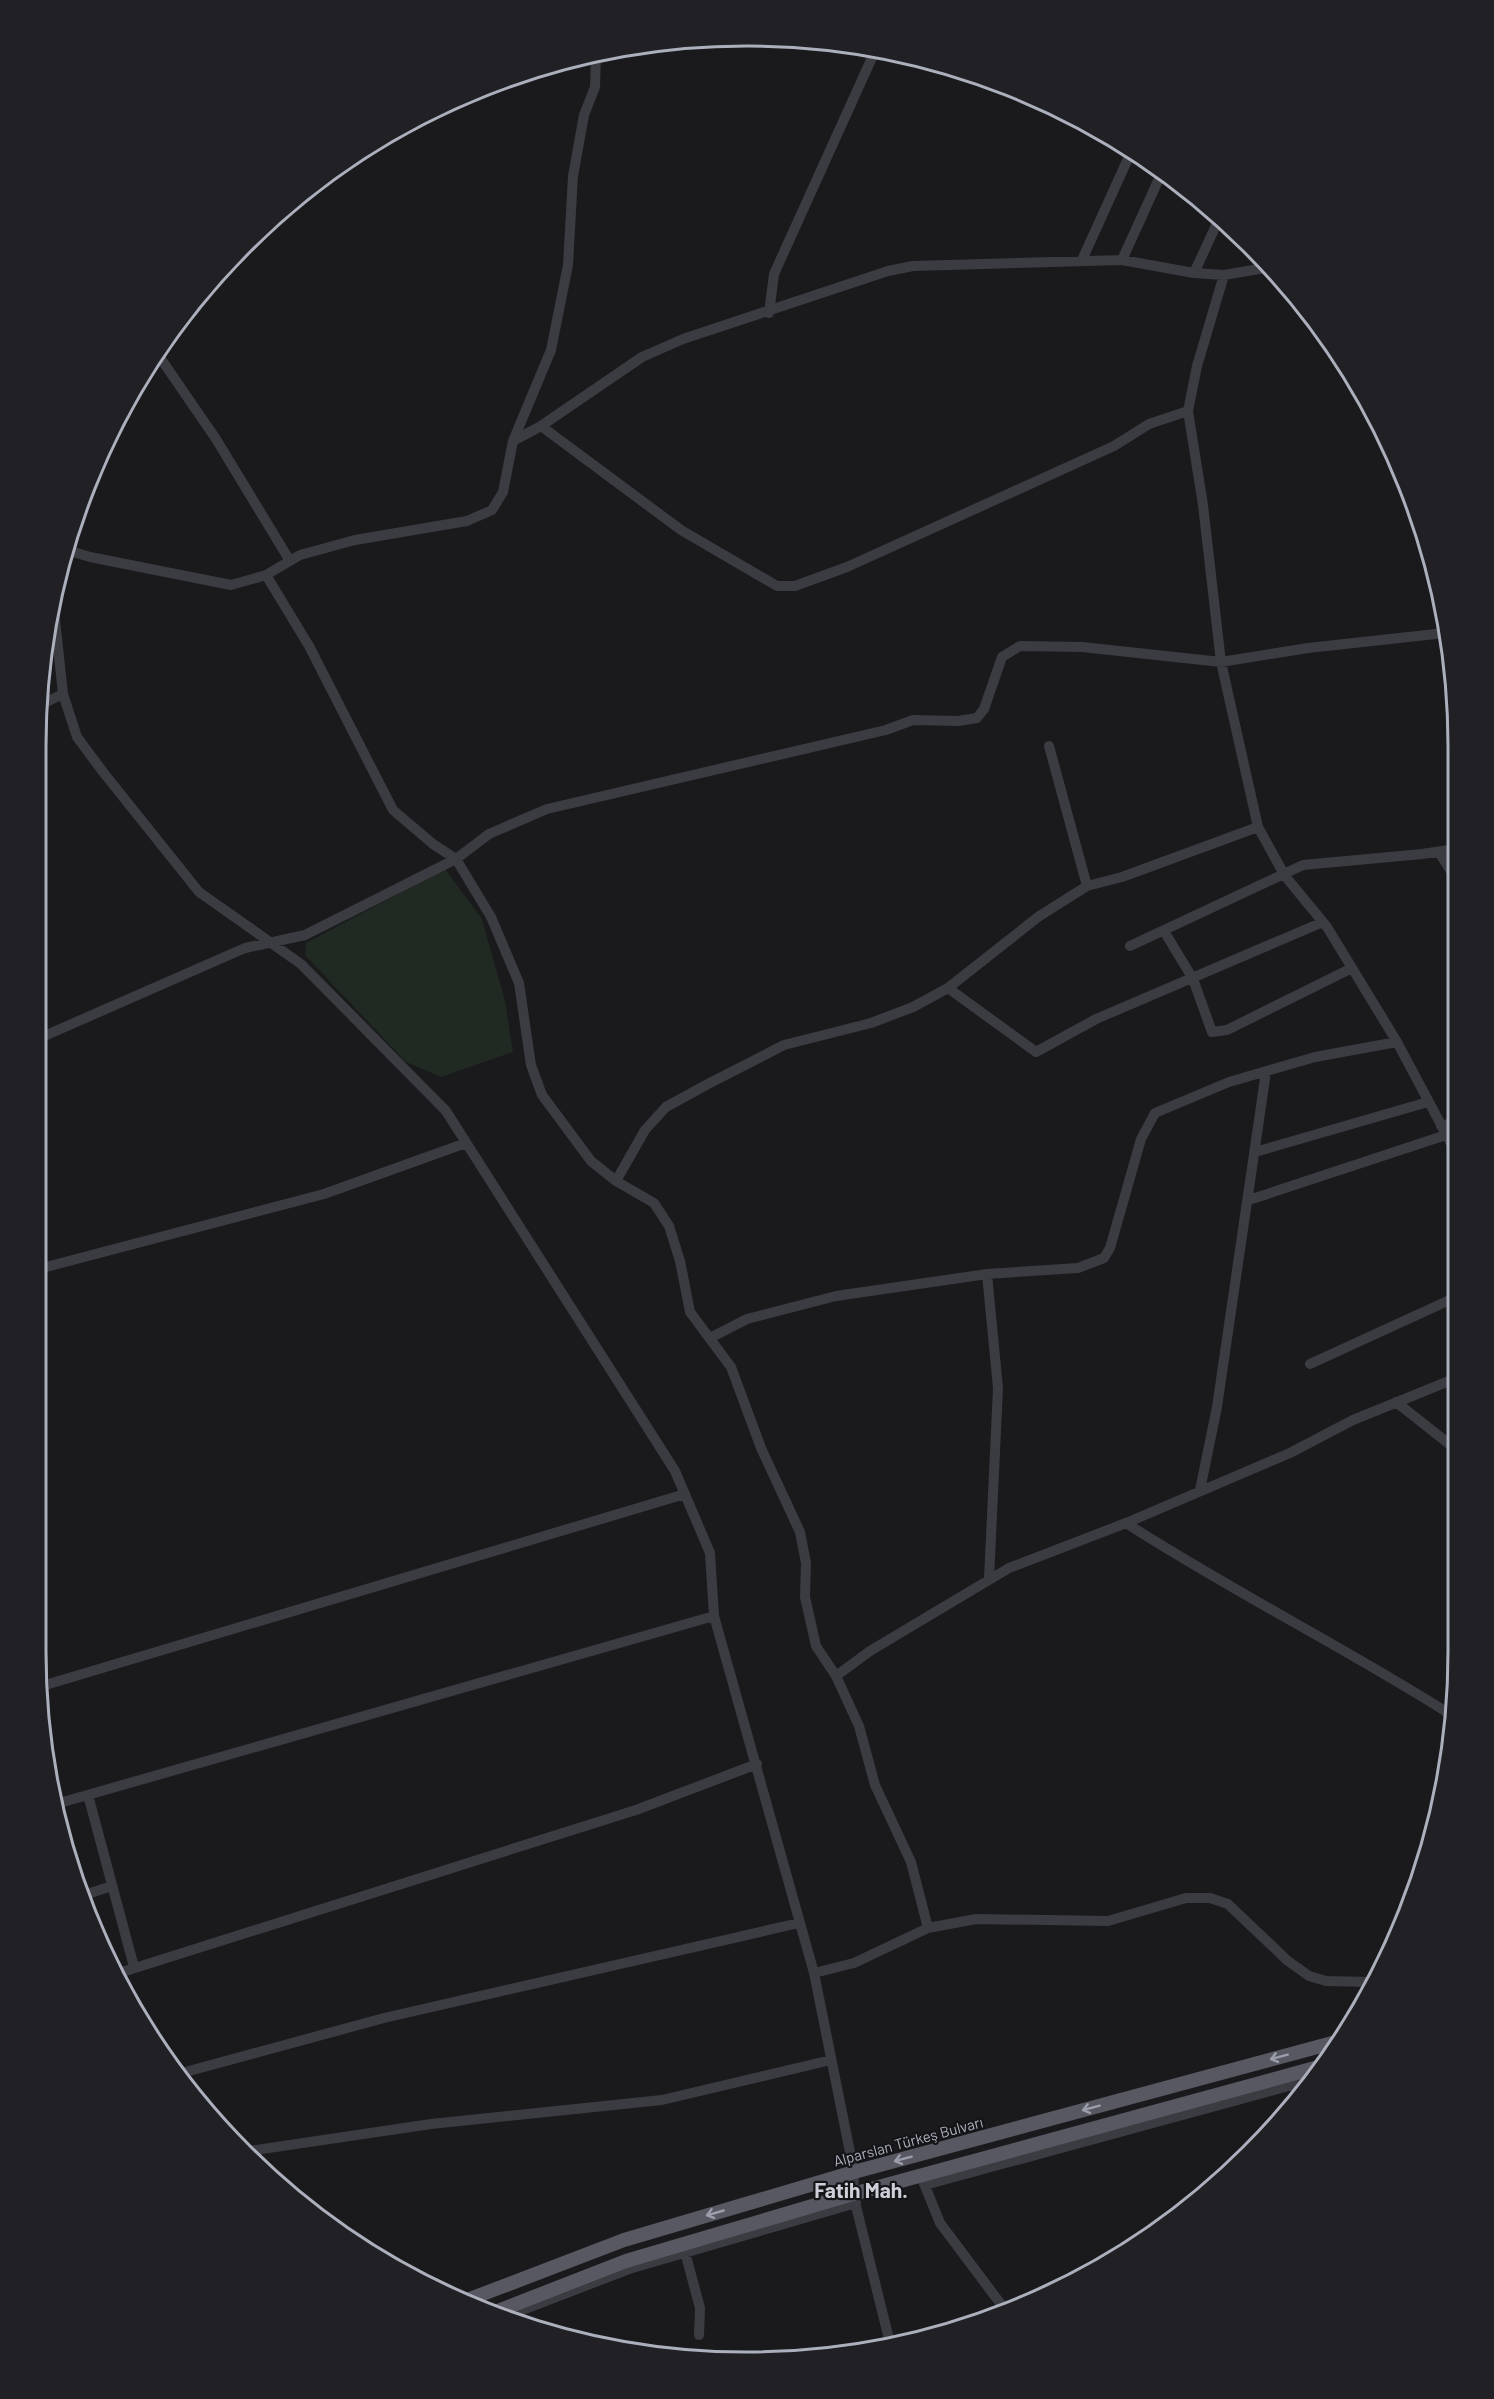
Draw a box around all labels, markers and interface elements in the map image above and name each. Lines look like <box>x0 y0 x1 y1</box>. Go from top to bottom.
one-way arrow <box>1270 2052 1289 2064</box>
one-way arrow <box>1082 2103 1101 2115</box>
street label: Alparslan Türkeş Bulvarı <box>831 2112 985 2170</box>
one-way arrow <box>894 2154 913 2166</box>
district label: Fatih Mah. <box>814 2177 908 2202</box>
one-way arrow <box>706 2208 725 2219</box>

